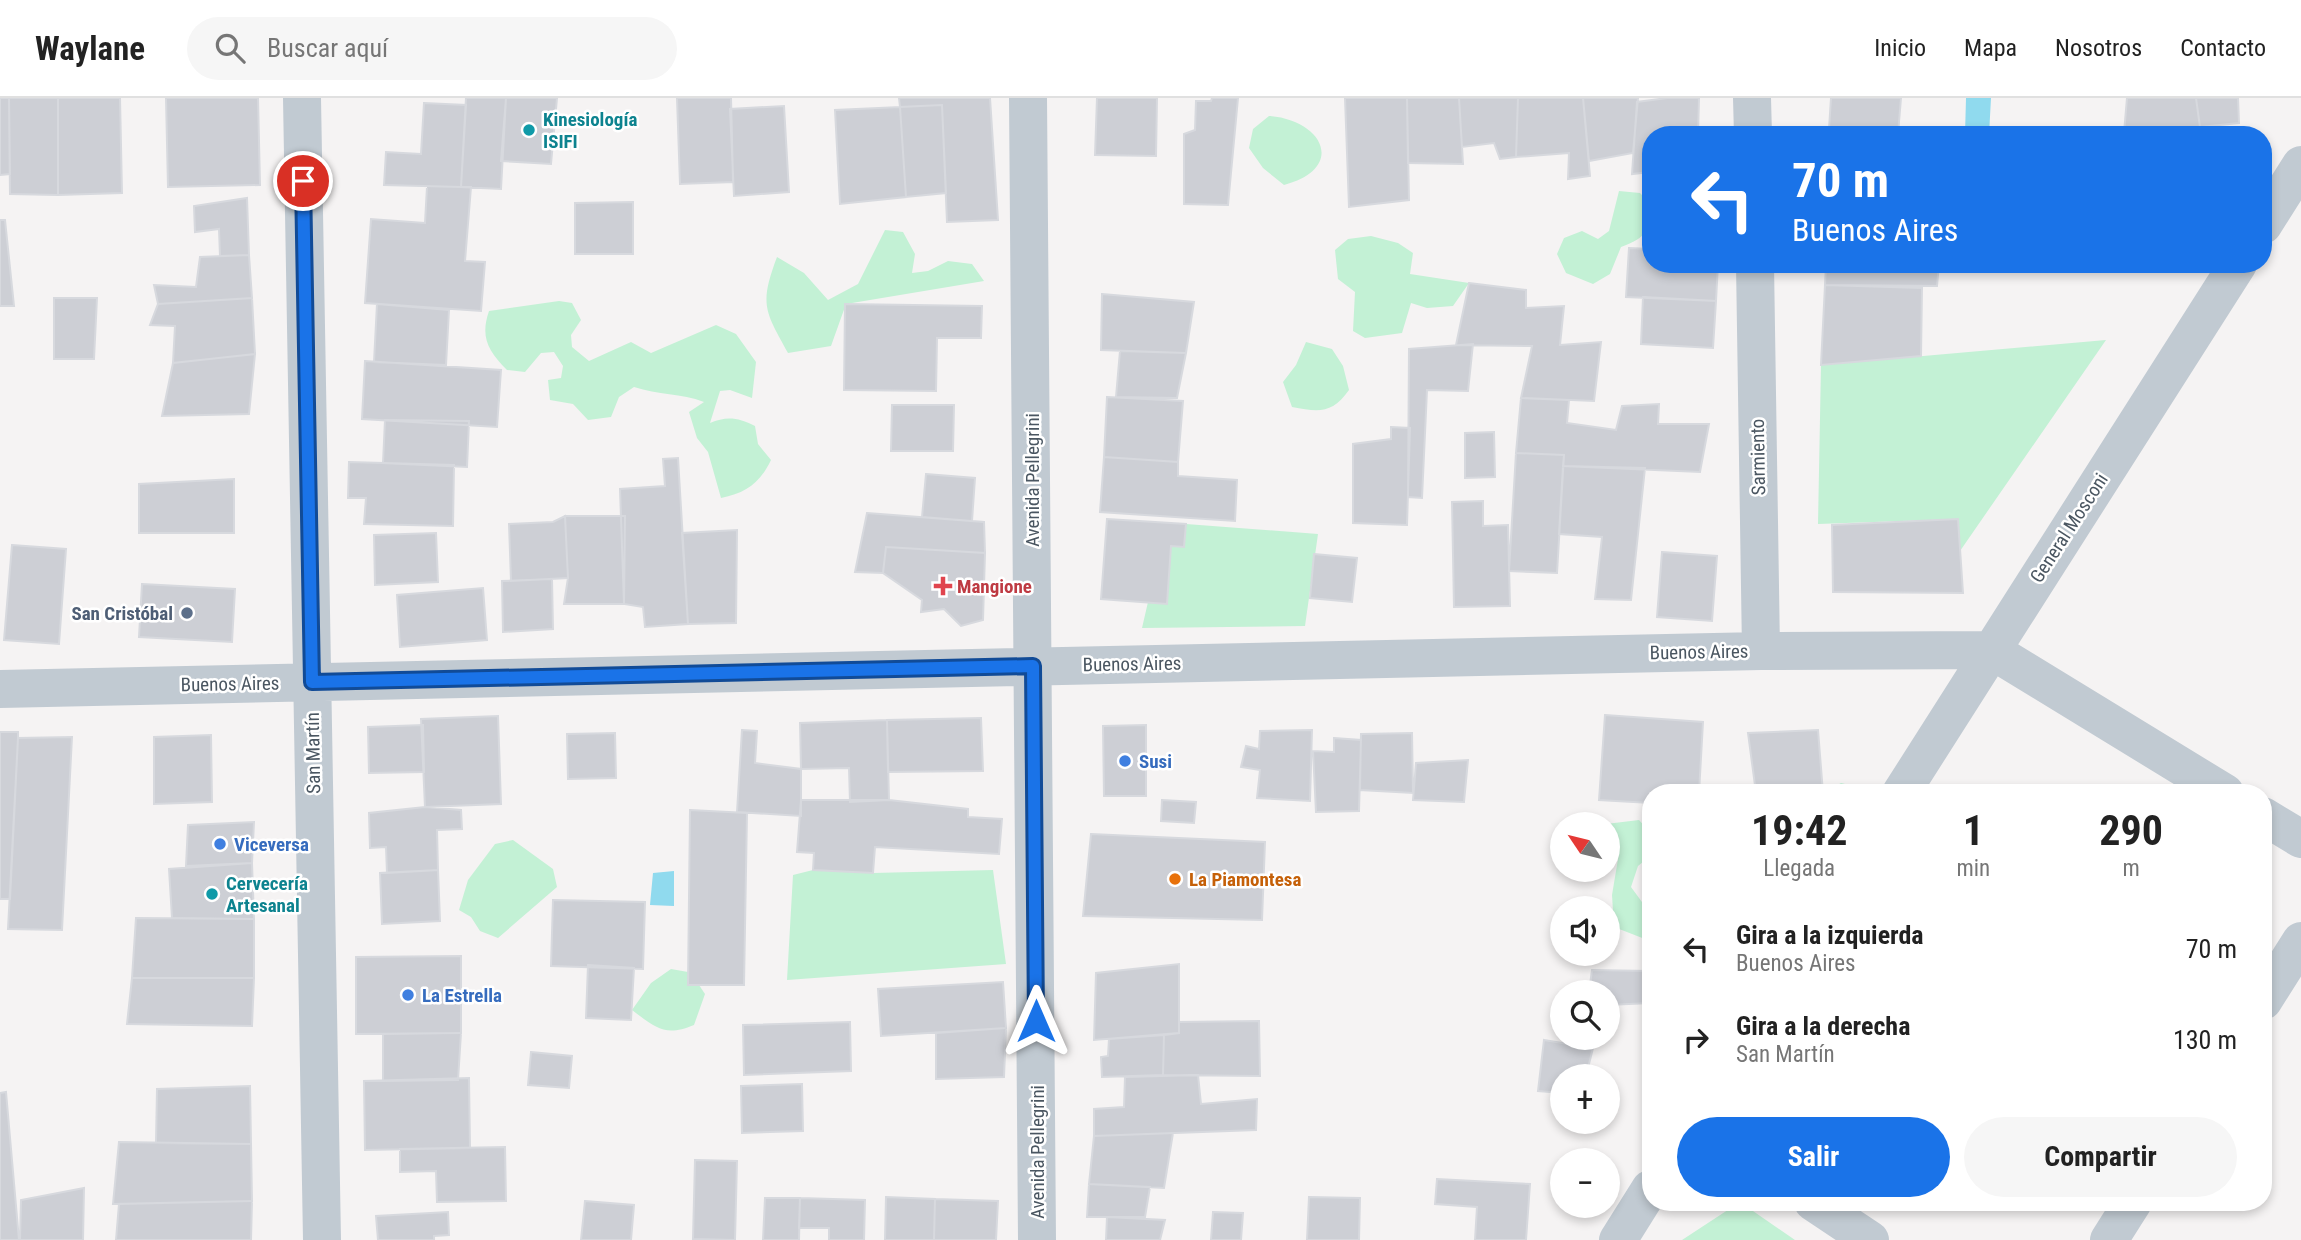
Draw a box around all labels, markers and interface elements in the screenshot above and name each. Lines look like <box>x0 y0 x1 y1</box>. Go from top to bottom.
search box <box>187 17 677 80</box>
text: Waylane <box>35 29 145 68</box>
icon: search <box>211 29 249 67</box>
text: Buscar aquí <box>267 33 388 63</box>
text: Inicio <box>1874 34 1926 62</box>
text: Mapa <box>1964 34 2017 62</box>
text: Nosotros <box>2055 34 2142 62</box>
text: Contacto <box>2180 34 2266 62</box>
place label: Kinesiología ISIFI <box>543 108 637 153</box>
marker: Kinesiología ISIFI <box>521 122 537 138</box>
pin <box>273 151 333 211</box>
text: 70 m <box>1792 152 1889 209</box>
icon: left <box>1677 154 1768 245</box>
icon: arrive <box>284 162 322 200</box>
text: Buenos Aires <box>1792 211 1958 249</box>
street label: Avenida Pellegrini <box>1021 413 1044 547</box>
street label: Sarmiento <box>1746 419 1770 495</box>
street label: General Mosconi <box>2025 469 2113 587</box>
place label: Mangione <box>957 575 1032 598</box>
marker: Mangione <box>935 578 951 594</box>
place label: San Cristóbal <box>71 602 173 625</box>
marker: San Cristóbal <box>179 605 195 621</box>
street label: Buenos Aires <box>1649 640 1749 664</box>
street label: Buenos Aires <box>1082 652 1182 676</box>
street label: Buenos Aires <box>180 672 280 696</box>
street label: San Martín <box>301 712 325 794</box>
place label: Susi <box>1139 750 1172 773</box>
marker: Susi <box>1117 753 1133 769</box>
text: 19:42 <box>1751 806 1847 855</box>
text: 1 <box>1963 806 1984 855</box>
text: 290 <box>2099 806 2163 855</box>
north arrow <box>1550 812 1620 882</box>
map controls <box>1550 812 1620 1218</box>
place label: Viceversa <box>234 833 309 856</box>
marker: Viceversa <box>212 836 228 852</box>
text: Llegada <box>1763 855 1835 882</box>
text: min <box>1956 855 1990 882</box>
text: m <box>2122 855 2140 882</box>
place label: La Piamontesa <box>1189 868 1301 891</box>
marker: La Piamontesa <box>1167 871 1183 887</box>
place label: Cervecería Artesanal <box>226 872 308 917</box>
marker: Cervecería Artesanal <box>204 886 220 902</box>
button: sound <box>1550 896 1620 966</box>
text: Gira a la izquierda <box>1736 920 1924 950</box>
icon: left <box>1677 930 1715 968</box>
text: 70 m <box>2186 934 2237 964</box>
text: Buenos Aires <box>1736 950 1856 977</box>
button: search <box>1550 980 1620 1050</box>
place label: La Estrella <box>422 984 502 1007</box>
position arrow <box>999 984 1073 1058</box>
marker: La Estrella <box>400 987 416 1003</box>
text: Gira a la derecha <box>1736 1011 1910 1041</box>
icon: right <box>1677 1021 1715 1059</box>
text: 130 m <box>2173 1025 2237 1055</box>
text: San Martín <box>1736 1041 1835 1068</box>
button: + <box>1550 1064 1620 1134</box>
street label: Avenida Pellegrini <box>1026 1085 1049 1219</box>
button: Salir <box>1677 1117 1950 1197</box>
button: Compartir <box>1964 1117 2237 1197</box>
button: − <box>1550 1148 1620 1218</box>

